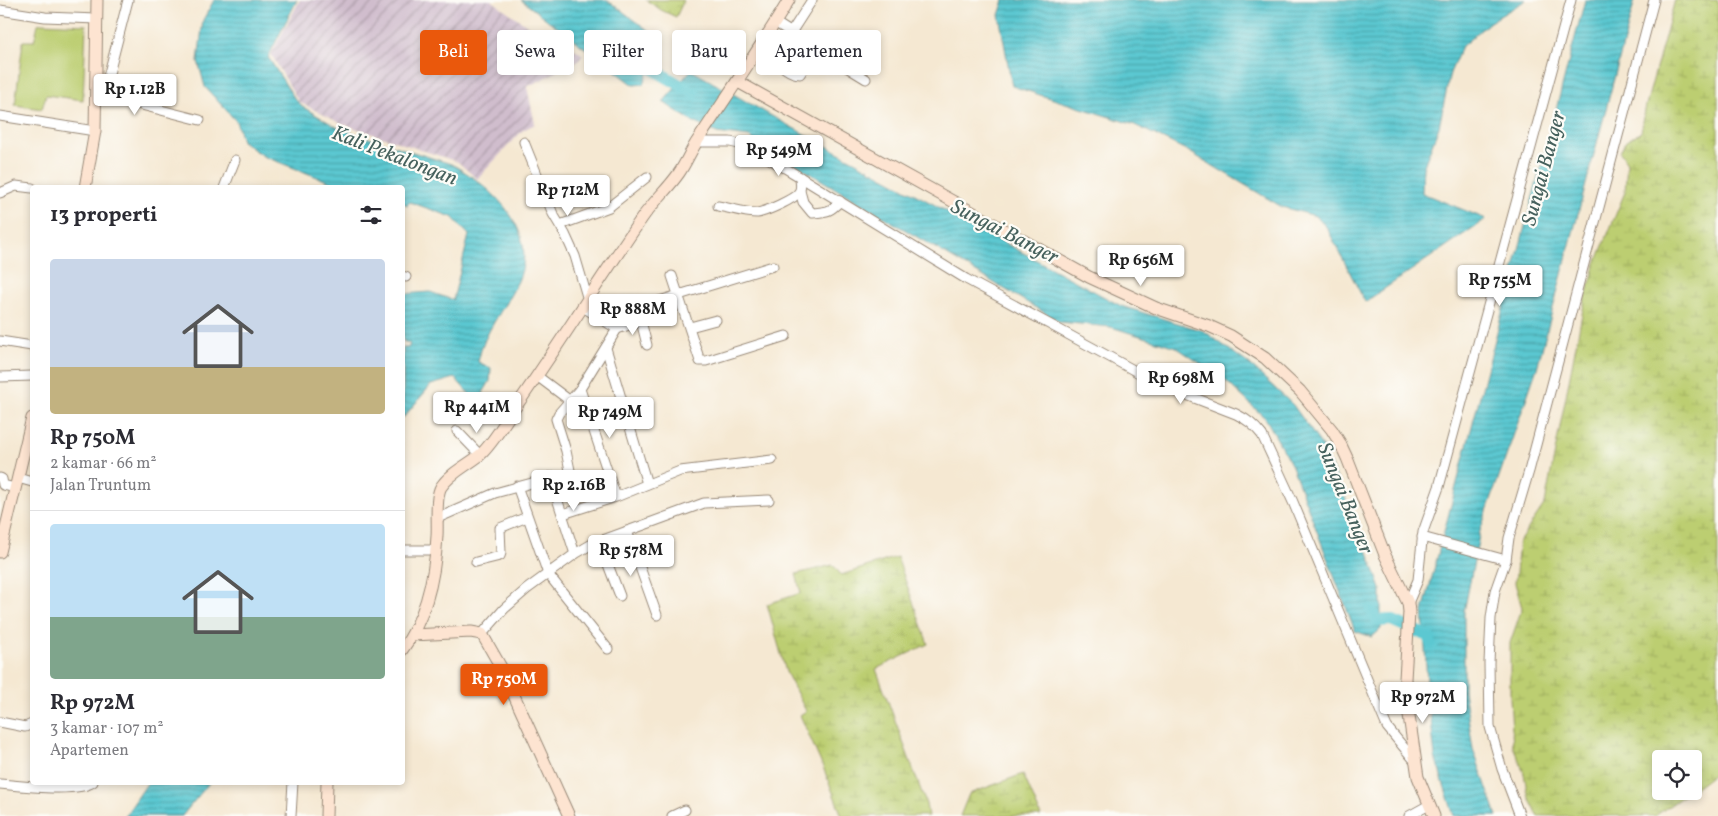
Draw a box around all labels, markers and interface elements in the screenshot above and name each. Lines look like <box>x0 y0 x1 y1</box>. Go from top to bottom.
chip: Beli <box>420 30 487 75</box>
chip: Sewa <box>497 30 574 75</box>
chip: Filter <box>584 30 662 75</box>
chip: Baru <box>672 30 746 75</box>
chip: Apartemen <box>756 30 881 75</box>
pin: Rp 1.12B <box>83 74 187 116</box>
text: Rp 1.12B <box>105 79 165 101</box>
water label: Sungai Banger <box>1515 108 1574 229</box>
water label: Kali Pekalongan <box>328 119 461 194</box>
pin: Rp 549M <box>733 134 825 177</box>
text: Rp 549M <box>746 140 812 162</box>
pin: Rp 712M <box>522 174 614 217</box>
text: Rp 712M <box>537 180 599 202</box>
water label: Sungai Banger <box>945 193 1063 272</box>
text: 13 properti <box>50 201 158 230</box>
icon: filters <box>357 201 385 229</box>
pin: Rp 656M <box>1095 244 1187 287</box>
text: Rp 656M <box>1108 250 1174 272</box>
pin: Rp 755M <box>1454 264 1546 307</box>
text: Rp 755M <box>1468 270 1532 292</box>
icon: home <box>173 291 263 381</box>
pin: Rp 888M <box>587 294 679 336</box>
text: Rp 888M <box>600 299 666 321</box>
pin: Rp 698M <box>1135 362 1227 405</box>
text: Rp 698M <box>1148 368 1214 390</box>
pin: Rp 441M <box>431 392 523 434</box>
pin: Rp 749M <box>564 396 656 439</box>
text: Rp 441M <box>444 397 510 419</box>
text: Rp 749M <box>578 402 642 424</box>
text: Rp 750M <box>50 424 135 453</box>
water label: Sungai Banger <box>1309 439 1380 559</box>
text: 2 kamar · 66 m² <box>50 453 156 475</box>
pin: Rp 2.16B <box>522 470 626 512</box>
text: Jalan Truntum <box>50 475 151 497</box>
text: Rp 2.16B <box>542 475 606 497</box>
pin: Rp 578M <box>585 534 677 577</box>
text: Rp 578M <box>599 540 663 562</box>
icon: home <box>173 557 263 647</box>
pin: Rp 750M <box>458 664 550 706</box>
text: Rp 750M <box>471 669 537 691</box>
pin: Rp 972M <box>1377 682 1469 724</box>
text: Rp 972M <box>1391 687 1455 709</box>
text: Rp 972M <box>50 689 135 718</box>
text: 3 kamar · 107 m² <box>50 718 163 740</box>
text: Apartemen <box>50 740 129 762</box>
map controls <box>1652 750 1702 800</box>
button: locate <box>1652 750 1702 800</box>

